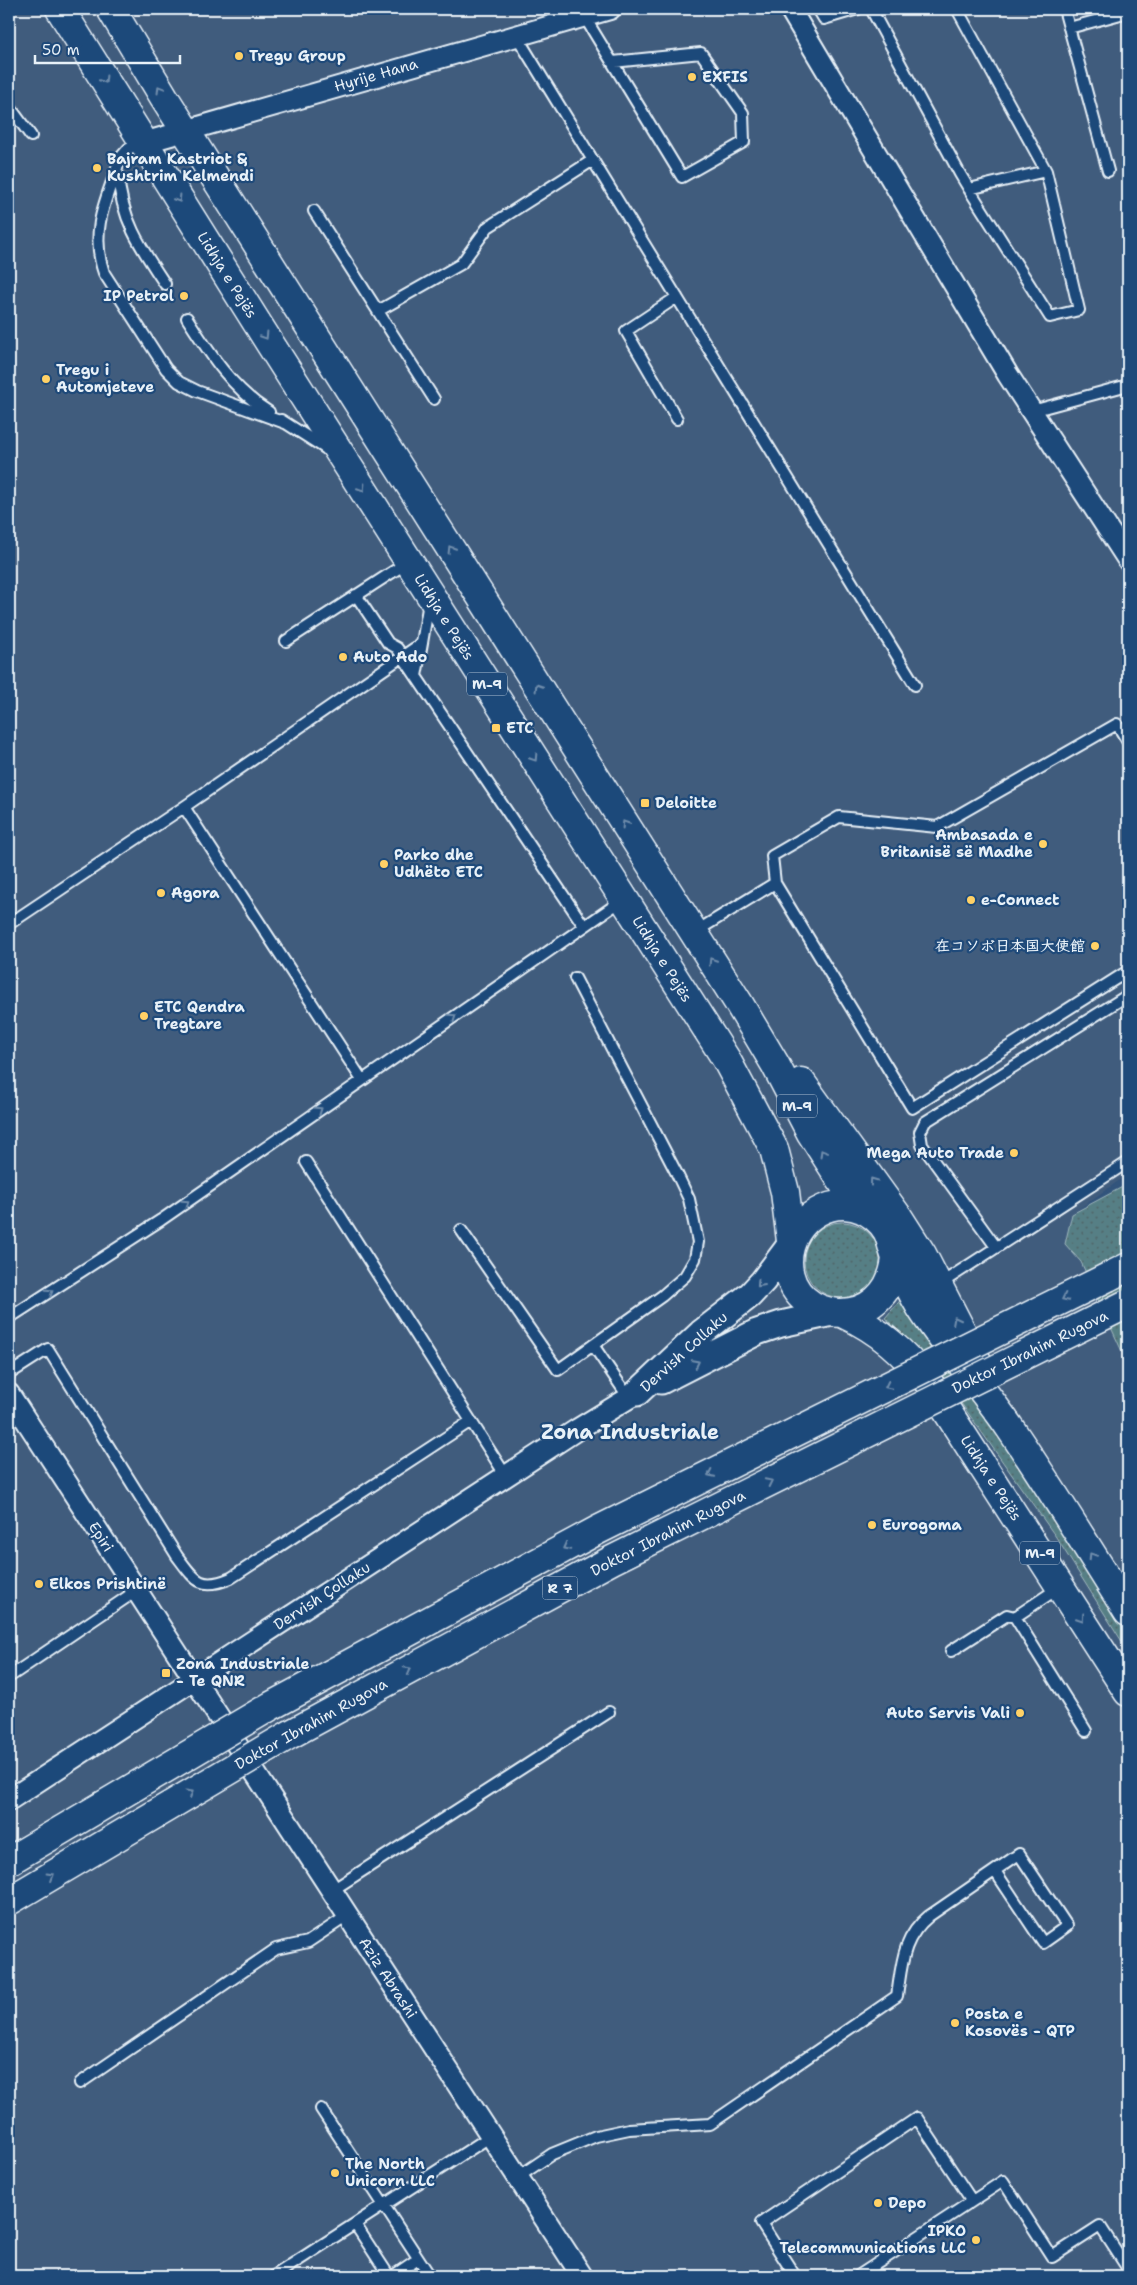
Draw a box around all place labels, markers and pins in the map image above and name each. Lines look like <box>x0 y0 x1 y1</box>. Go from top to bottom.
place label: Tregu Group <box>249 46 346 66</box>
marker: Tregu Group <box>233 50 245 62</box>
place label: EXFIS <box>702 67 748 87</box>
marker: EXFIS <box>686 71 698 83</box>
place label: Bajram Kastriot & Kushtrim Kelmendi <box>107 149 254 186</box>
marker: Bajram Kastriot & Kushtrim Kelmendi <box>91 162 103 174</box>
place label: IP Petrol <box>103 286 174 306</box>
marker: IP Petrol <box>178 290 190 302</box>
place label: Tregu i Automjeteve <box>56 360 154 397</box>
marker: Tregu i Automjeteve <box>40 373 52 385</box>
place label: Auto Ado <box>353 647 427 667</box>
marker: Auto Ado <box>337 651 349 663</box>
place label: ETC <box>506 718 534 738</box>
marker: ETC <box>490 722 502 734</box>
place label: Deloitte <box>655 793 717 813</box>
marker: Deloitte <box>639 797 651 809</box>
place label: Ambasada e Britanisë së Madhe <box>881 825 1033 862</box>
marker: Ambasada e Britanisë së Madhe <box>1037 838 1049 850</box>
place label: Parko dhe Udhëto ETC <box>394 845 483 882</box>
marker: Parko dhe Udhëto ETC <box>378 858 390 870</box>
place label: Agora <box>171 883 220 903</box>
marker: Agora <box>155 887 167 899</box>
place label: e-Connect <box>981 890 1059 910</box>
marker: e-Connect <box>965 894 977 906</box>
place label: 在コソボ日本国大使館 <box>935 936 1085 956</box>
marker: 在コソボ日本国大使館 <box>1089 940 1101 952</box>
place label: ETC Qendra Tregtare <box>154 997 245 1034</box>
marker: ETC Qendra Tregtare <box>138 1010 150 1022</box>
place label: Mega Auto Trade <box>867 1143 1004 1163</box>
marker: Mega Auto Trade <box>1008 1147 1020 1159</box>
place label: Eurogoma <box>882 1515 962 1535</box>
marker: Eurogoma <box>866 1519 878 1531</box>
place label: Elkos Prishtinë <box>49 1574 166 1594</box>
marker: Elkos Prishtinë <box>33 1578 45 1590</box>
place label: Zona Industriale - Te QNR <box>176 1654 310 1691</box>
marker: Zona Industriale - Te QNR <box>160 1667 172 1679</box>
place label: Auto Servis Vali <box>886 1703 1010 1723</box>
marker: Auto Servis Vali <box>1014 1707 1026 1719</box>
place label: Posta e Kosovës - QTP <box>965 2004 1075 2041</box>
marker: Posta e Kosovës - QTP <box>949 2017 961 2029</box>
place label: The North Unicorn LLC <box>345 2154 435 2191</box>
marker: The North Unicorn LLC <box>329 2167 341 2179</box>
place label: Depo <box>888 2193 926 2213</box>
marker: Depo <box>872 2197 884 2209</box>
place label: IPKO Telecommunications LLC <box>780 2221 966 2258</box>
marker: IPKO Telecommunications LLC <box>970 2234 982 2246</box>

